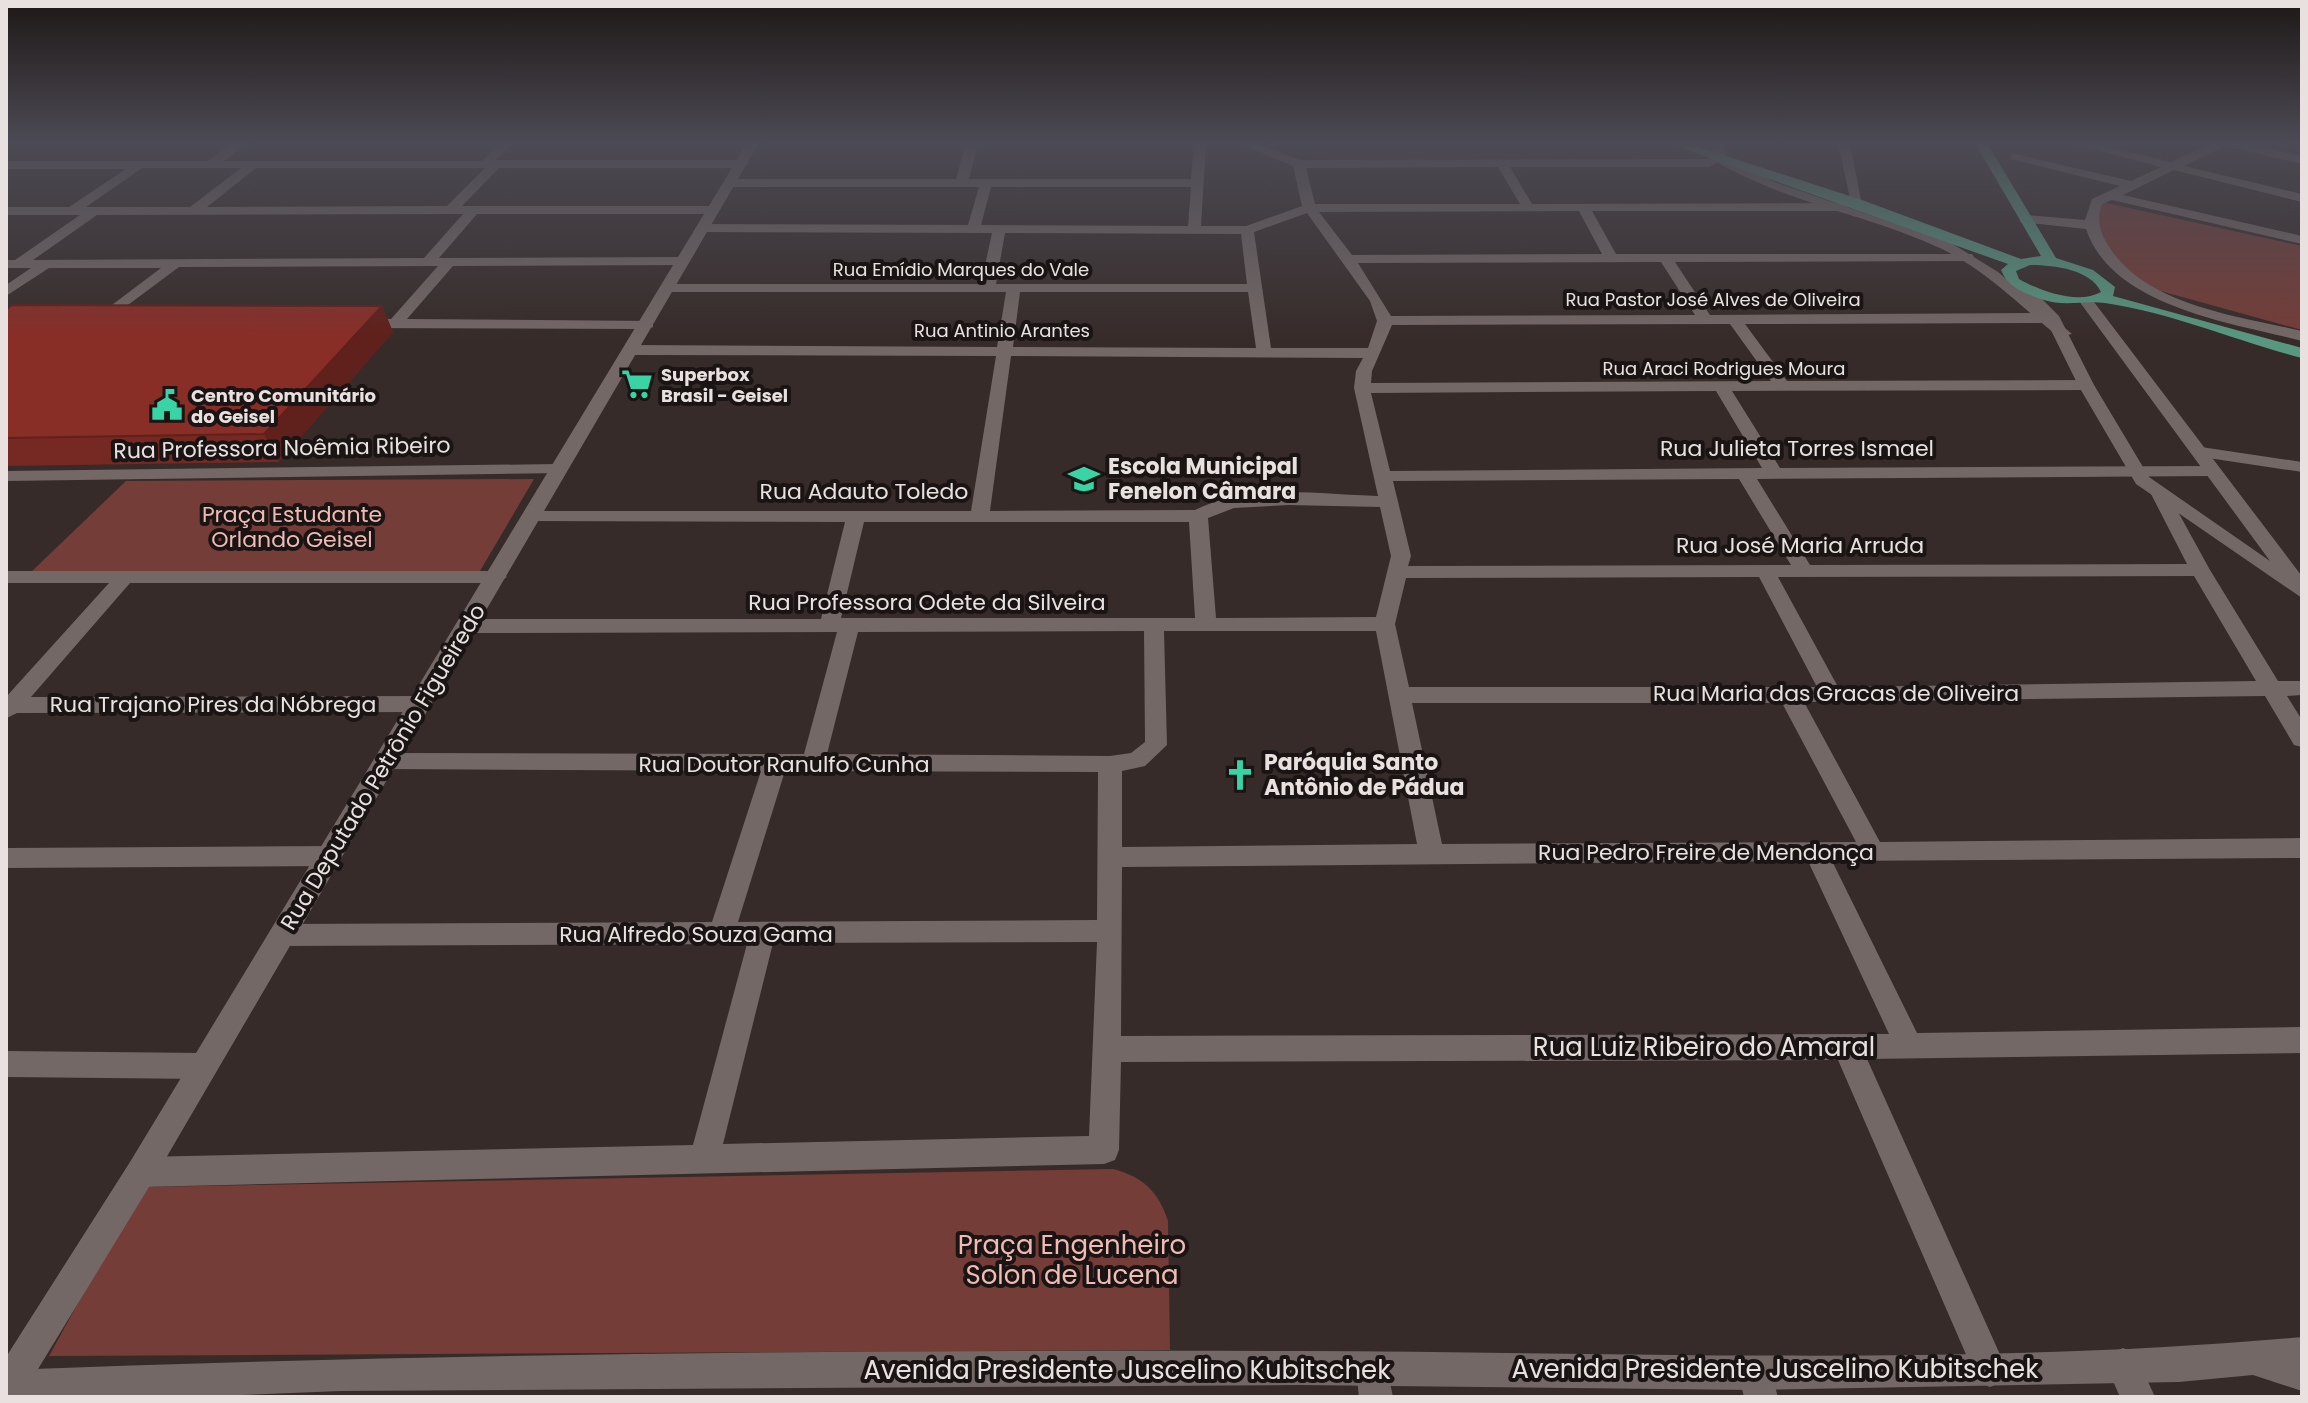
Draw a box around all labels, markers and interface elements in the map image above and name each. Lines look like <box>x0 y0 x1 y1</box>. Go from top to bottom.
street label: Rua Emídio Marques do Vale <box>833 257 1089 282</box>
street label: Rua Pastor José Alves de Oliveira <box>1565 287 1861 312</box>
street label: Rua Antinio Arantes <box>914 318 1090 343</box>
street label: Rua Araci Rodrigues Moura <box>1603 356 1845 381</box>
place label: Superbox Brasil - Geisel <box>661 362 788 408</box>
supermarket icon: Superbox Brasil - Geisel <box>620 367 654 401</box>
place label: Centro Comunitário do Geisel <box>191 383 376 429</box>
public building icon: Centro Comunitário do Geisel <box>150 388 184 422</box>
street label: Rua Professora Noêmia Ribeiro <box>113 430 451 466</box>
street label: Rua Julieta Torres Ismael <box>1660 433 1934 464</box>
place label: Escola Municipal Fenelon Câmara <box>1108 451 1298 507</box>
school or university icon: Escola Municipal Fenelon Câmara <box>1067 462 1101 496</box>
street label: Rua Adauto Toledo <box>760 476 968 507</box>
park label: Praça Estudante Orlando Geisel <box>202 499 382 555</box>
street label: Rua José Maria Arruda <box>1676 530 1924 561</box>
street label: Rua Professora Odete da Silveira <box>748 587 1106 618</box>
street label: Rua Deputado Petrônio Figueiredo <box>273 598 493 936</box>
street label: Rua Maria das Gracas de Oliveira <box>1653 678 2019 709</box>
street label: Rua Trajano Pires da Nóbrega <box>50 689 376 720</box>
place label: Paróquia Santo Antônio de Pádua <box>1264 747 1465 803</box>
street label: Rua Doutor Ranulfo Cunha <box>638 749 930 780</box>
church icon: Paróquia Santo Antônio de Pádua <box>1223 758 1257 792</box>
street label: Rua Pedro Freire de Mendonça <box>1538 837 1874 868</box>
street label: Rua Alfredo Souza Gama <box>559 919 833 950</box>
street label: Rua Luiz Ribeiro do Amaral <box>1533 1029 1875 1065</box>
park label: Praça Engenheiro Solon de Lucena <box>958 1227 1186 1293</box>
street label: Avenida Presidente Juscelino Kubitschek <box>1511 1351 2039 1387</box>
street label: Avenida Presidente Juscelino Kubitschek <box>863 1352 1391 1388</box>

